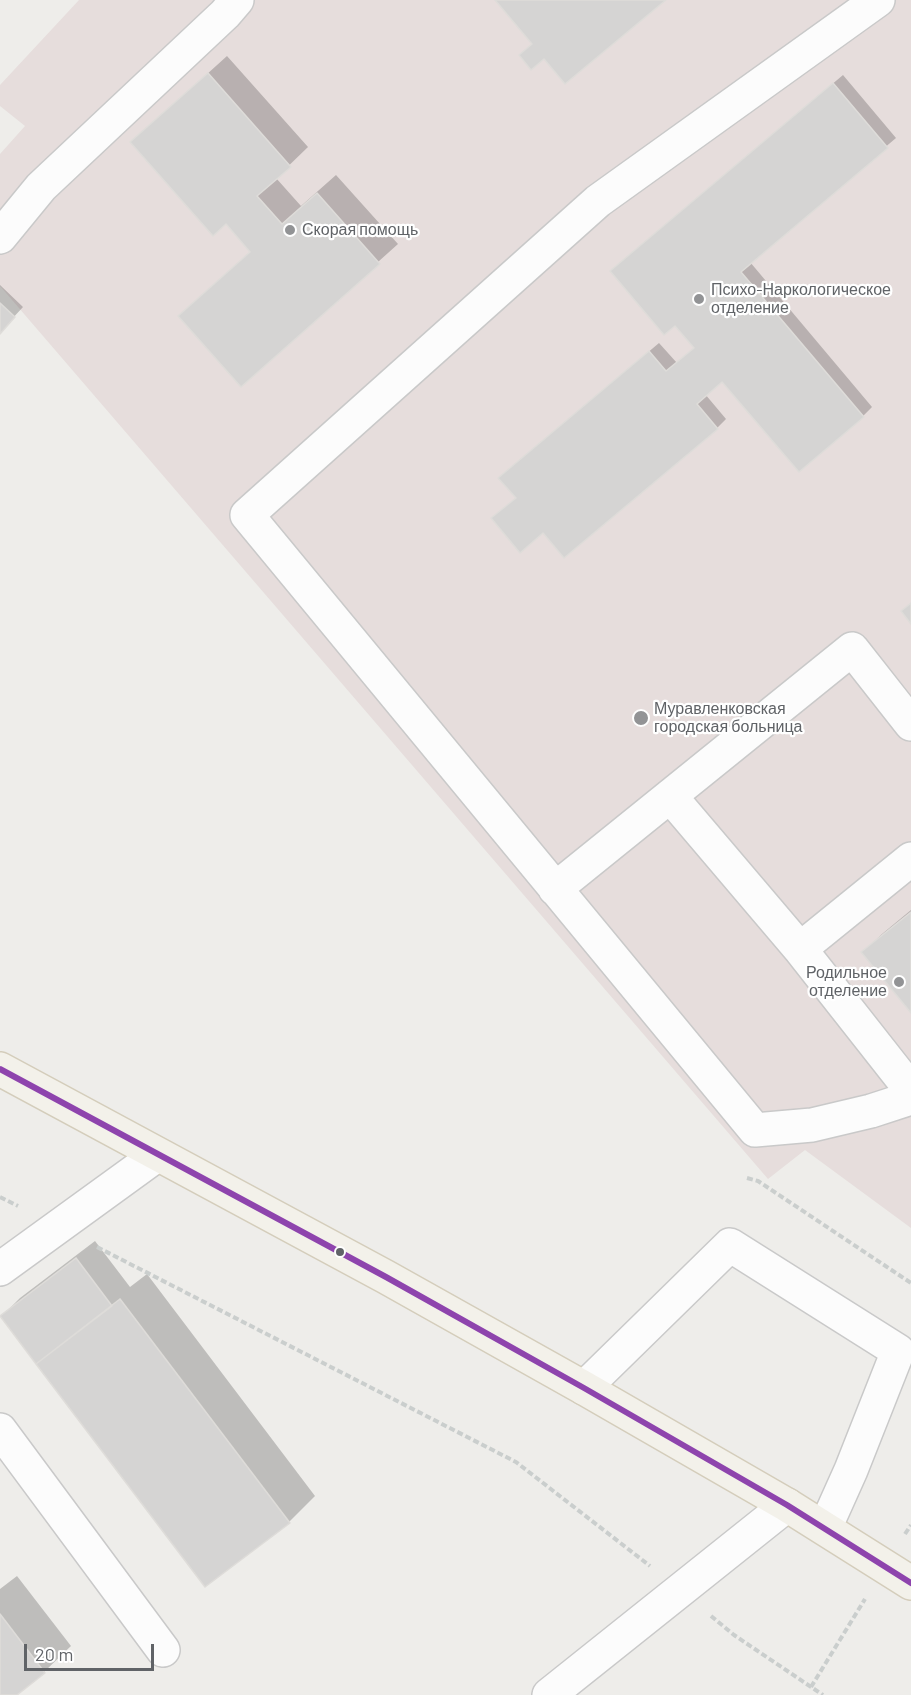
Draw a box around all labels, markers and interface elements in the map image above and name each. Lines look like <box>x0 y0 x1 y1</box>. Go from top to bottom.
place label: Скорая помощь <box>302 220 418 240</box>
marker: Скорая помощь <box>283 223 297 237</box>
place label: Психо-Наркологическое отделение <box>711 280 891 318</box>
marker: Психо-Наркологическое отделение <box>692 292 706 306</box>
place label: Муравленковская городская больница <box>654 699 802 737</box>
marker: Муравленковская городская больница <box>632 709 650 727</box>
place label: Родильное отделение <box>806 963 887 1001</box>
marker: Родильное отделение <box>892 975 906 989</box>
unlabelled marker <box>334 1246 346 1258</box>
scale bar <box>27 1632 158 1670</box>
text: 20 m <box>35 1643 73 1665</box>

